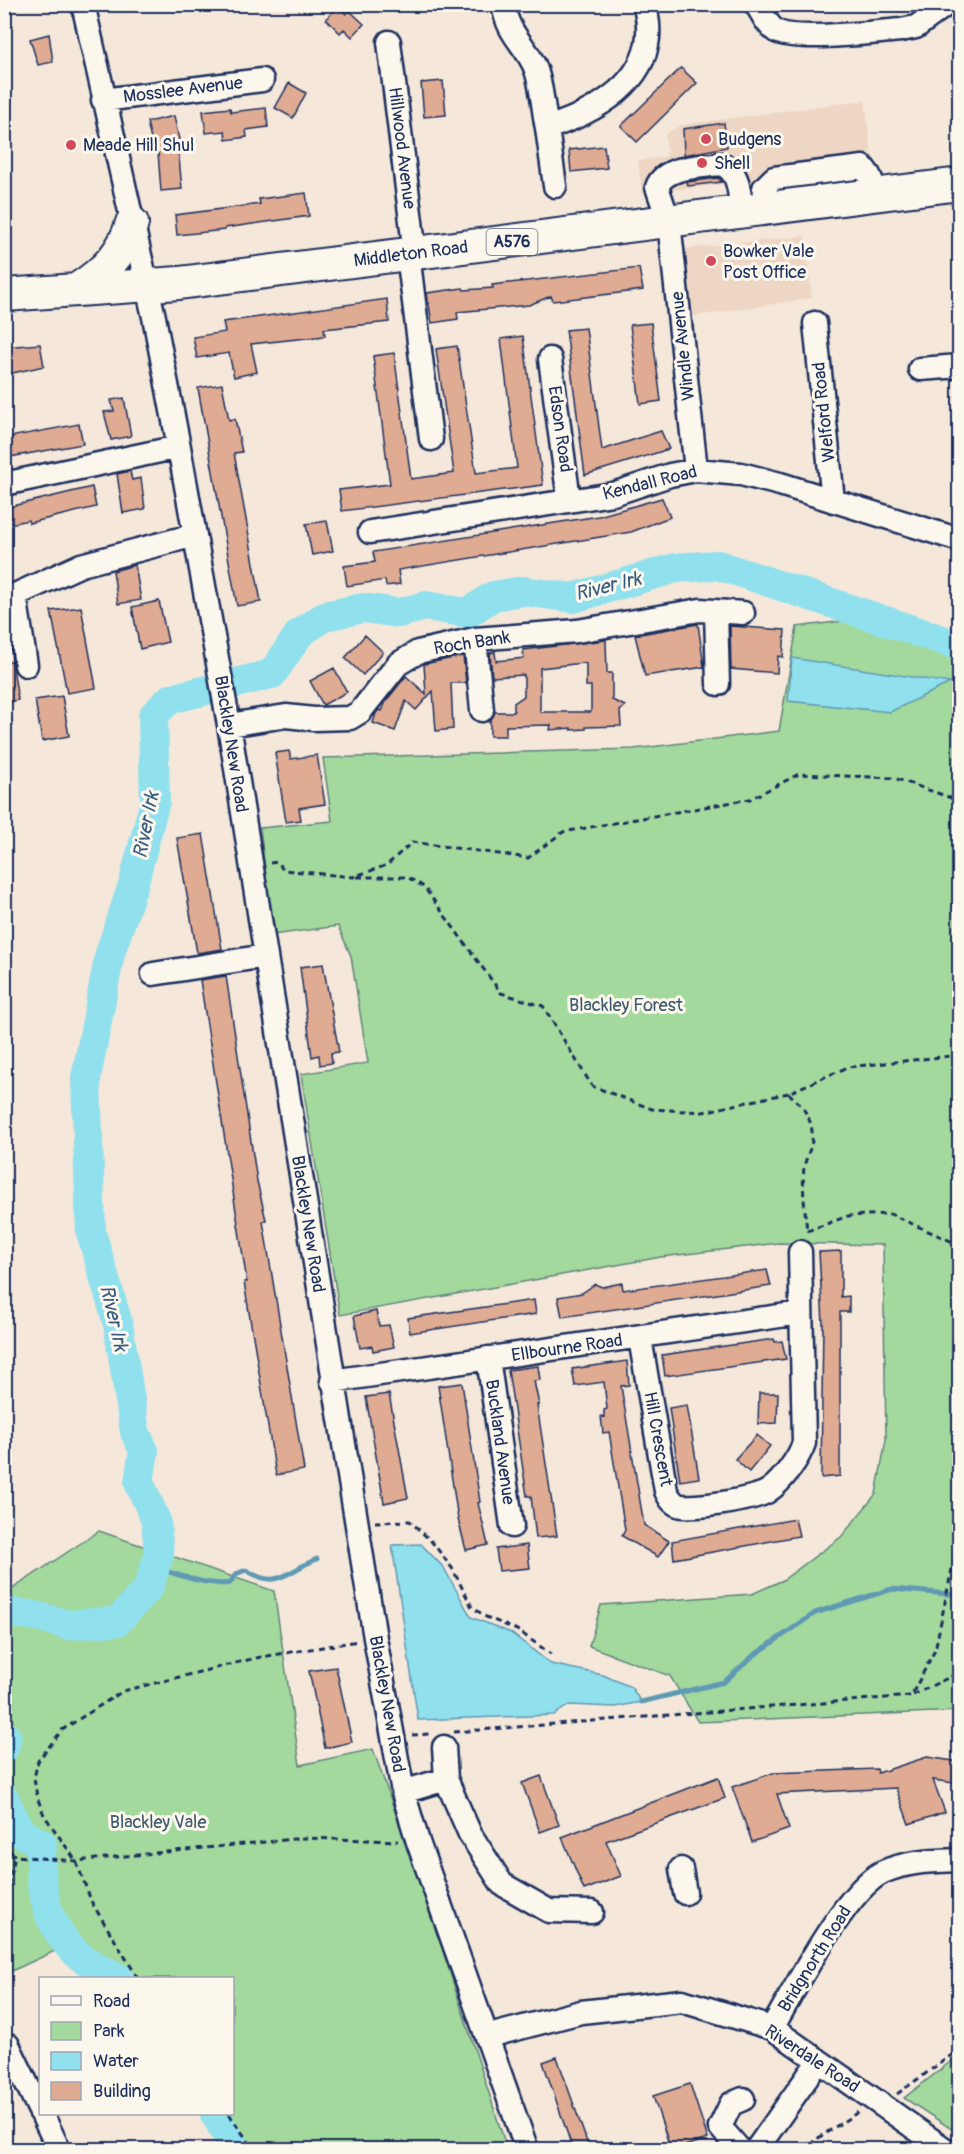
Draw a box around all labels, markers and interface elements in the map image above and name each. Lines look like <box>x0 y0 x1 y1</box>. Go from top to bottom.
street label: Mosslee Avenue <box>122 71 244 109</box>
street label: Hillwood Avenue <box>383 86 421 210</box>
place label: Budgens <box>718 128 781 151</box>
marker: Budgens <box>699 132 713 146</box>
place label: Meade Hill Shul <box>83 134 194 157</box>
marker: Meade Hill Shul <box>64 138 78 152</box>
place label: Shell <box>714 152 750 175</box>
marker: Shell <box>695 156 709 170</box>
road number: A576 <box>486 229 538 255</box>
street label: Middleton Road <box>352 236 470 272</box>
place label: Bowker Vale Post Office <box>723 240 814 284</box>
marker: Bowker Vale Post Office <box>704 254 718 268</box>
street label: Windle Avenue <box>666 290 700 402</box>
street label: Welford Road <box>807 361 841 463</box>
street label: Edson Road <box>543 384 577 474</box>
street label: Kendall Road <box>600 460 700 506</box>
water label: River Irk <box>572 565 645 606</box>
street label: Roch Bank <box>432 626 512 660</box>
street label: Blackley New Road <box>209 674 253 814</box>
water label: River Irk <box>127 788 165 860</box>
park label: Blackley Forest <box>569 994 684 1017</box>
street label: Blackley New Road <box>286 1154 330 1294</box>
water label: River Irk <box>94 1282 134 1355</box>
street label: Ellbourne Road <box>510 1329 624 1367</box>
street label: Buckland Avenue <box>480 1378 520 1506</box>
street label: Hill Crescent <box>638 1390 678 1489</box>
street label: Blackley New Road <box>364 1634 410 1774</box>
park label: Blackley Vale <box>110 1811 206 1834</box>
street label: Bridgnorth Road <box>773 1902 857 2016</box>
legend <box>39 1977 234 2115</box>
text: Road <box>93 1990 130 2013</box>
text: Park <box>93 2020 125 2043</box>
street label: Riverdale Road <box>760 2020 864 2098</box>
text: Water <box>93 2050 139 2073</box>
text: Building <box>93 2080 151 2103</box>

